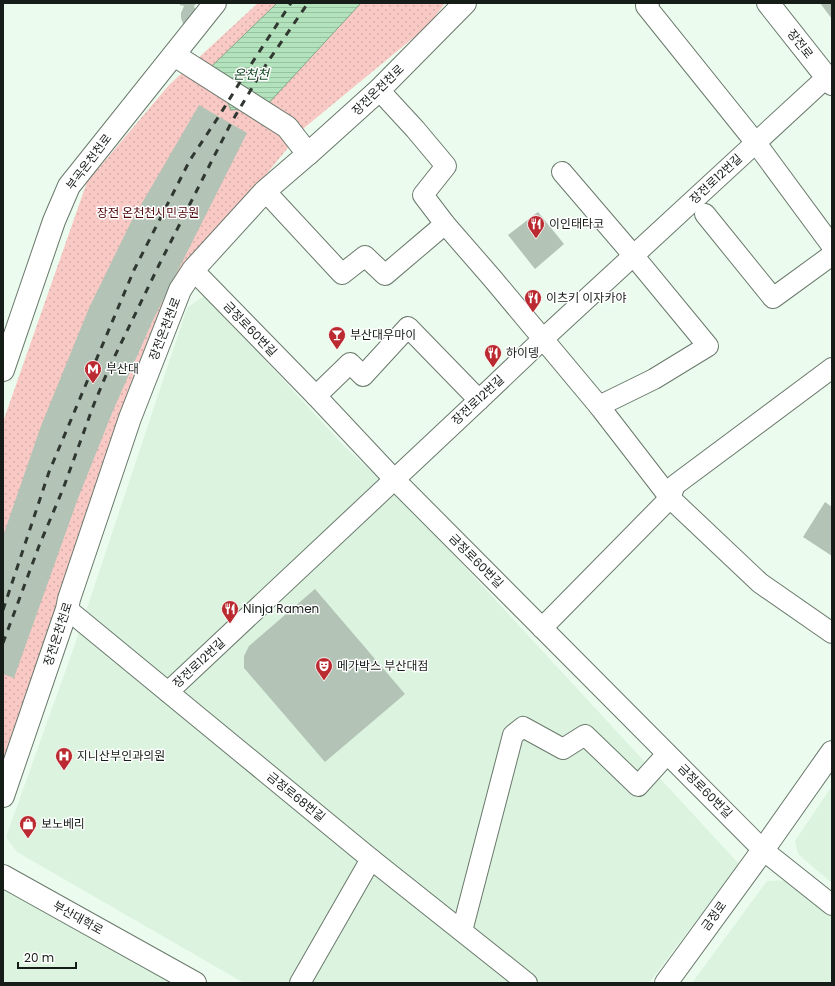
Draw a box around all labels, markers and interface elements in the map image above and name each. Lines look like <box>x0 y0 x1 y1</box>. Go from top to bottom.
street label: 장전로 <box>783 25 817 62</box>
street label: 장전온천천로 <box>348 61 407 119</box>
water label: 온천천 <box>233 65 270 84</box>
street label: 부곡온천천로 <box>62 130 115 193</box>
street label: 장전로12번길 <box>686 150 746 207</box>
park label: 장전 온천천시민공원 <box>97 204 199 221</box>
restaurant icon: 이인태타코 <box>526 214 546 239</box>
place label: 이인태타코 <box>549 215 604 232</box>
restaurant icon: 이츠키 이자카야 <box>523 288 543 313</box>
place label: 이츠키 이자카야 <box>546 289 627 306</box>
street label: 장전온천천로 <box>145 295 184 363</box>
street label: 금정로60번길 <box>220 297 281 360</box>
bar icon: 부산대우마이 <box>327 325 347 350</box>
place label: 부산대우마이 <box>350 326 416 343</box>
restaurant icon: 하이뎅 <box>483 343 503 368</box>
place label: 하이뎅 <box>506 344 539 361</box>
metro station icon: 부산대 <box>83 359 103 384</box>
place label: 부산대 <box>106 360 139 377</box>
street label: 장전로12번길 <box>448 371 508 428</box>
street label: 금정로60번길 <box>445 530 507 592</box>
restaurant icon: Ninja Ramen <box>220 599 240 624</box>
street label: 장전온천천로 <box>39 600 76 668</box>
place label: Ninja Ramen <box>243 600 319 617</box>
street label: 장전로12번길 <box>169 634 229 691</box>
theatre icon: 메가박스 부산대점 <box>314 656 334 681</box>
place label: 메가박스 부산대점 <box>337 657 429 674</box>
hospital icon: 지니산부인과의원 <box>54 746 74 771</box>
place label: 지니산부인과의원 <box>77 747 165 764</box>
street label: 금정로60번길 <box>674 760 736 822</box>
street label: 금정로68번길 <box>264 768 329 825</box>
shop icon: 보노베리 <box>18 814 38 839</box>
place label: 보노베리 <box>41 815 85 832</box>
street label: 부산대학로 <box>50 897 107 938</box>
street label: 금정로 <box>697 897 730 934</box>
scale bar <box>18 944 76 970</box>
text: 20 m <box>24 949 54 966</box>

